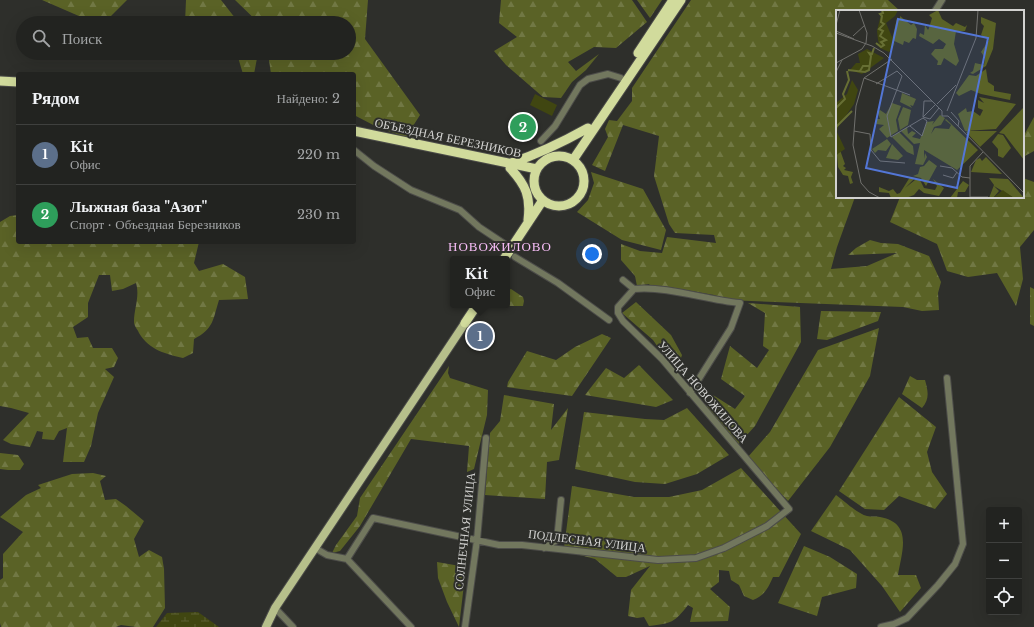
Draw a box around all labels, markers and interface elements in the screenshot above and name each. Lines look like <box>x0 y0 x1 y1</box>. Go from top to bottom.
inset map <box>836 10 1024 198</box>
search box <box>16 16 356 60</box>
icon: search <box>30 27 52 49</box>
text: Поиск <box>62 29 102 48</box>
text: Рядом <box>32 88 80 109</box>
text: Найдено: 2 <box>277 90 340 107</box>
pin: 2 <box>510 112 536 142</box>
street label: ОБЪЕЗДНАЯ БЕРЕЗНИКОВ <box>373 115 523 160</box>
text: Kit <box>70 137 93 156</box>
text: 1 <box>42 146 48 163</box>
text: 220 m <box>297 146 340 163</box>
text: Офис <box>70 156 101 173</box>
text: Лыжная база "Азот" <box>70 197 207 216</box>
text: 2 <box>41 206 49 223</box>
text: 230 m <box>297 206 340 223</box>
text: Спорт · Объездная Березников <box>70 216 241 233</box>
district label: НОВОЖИЛОВО <box>448 238 552 255</box>
your location <box>582 244 602 264</box>
popup <box>450 256 510 308</box>
text: Kit <box>465 264 488 283</box>
text: Офис <box>465 283 495 300</box>
pin: 1 <box>467 321 493 351</box>
street label: УЛИЦА НОВОЖИЛОВА <box>655 337 752 446</box>
street label: СОЛНЕЧНАЯ УЛИЦА <box>451 471 478 590</box>
map controls <box>986 507 1022 615</box>
button: + <box>986 507 1022 543</box>
street label: ПОДЛЕСНАЯ УЛИЦА <box>527 526 647 555</box>
button: − <box>986 543 1022 579</box>
button: locate <box>986 579 1022 615</box>

